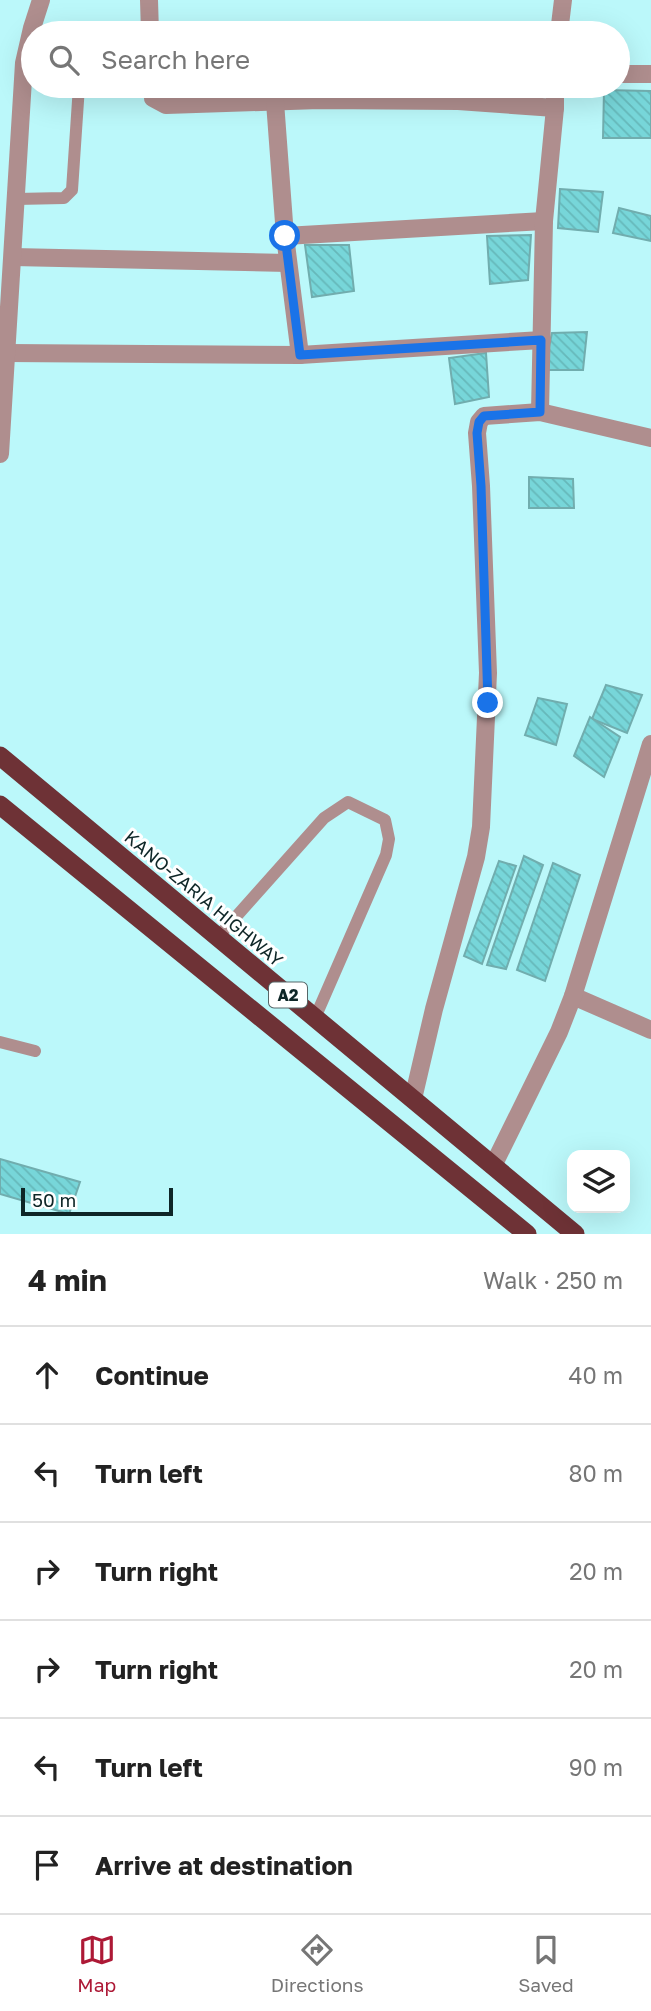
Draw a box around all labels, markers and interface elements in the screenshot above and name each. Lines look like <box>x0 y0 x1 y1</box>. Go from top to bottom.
search box <box>21 21 630 98</box>
icon: search <box>45 41 83 79</box>
text: Search here <box>101 44 250 75</box>
route start <box>269 220 300 251</box>
route end <box>472 687 503 718</box>
street label: KANO-ZARIA HIGHWAY <box>120 825 288 971</box>
road number: A2 <box>269 982 307 1007</box>
map controls <box>567 1150 630 1213</box>
button: layers <box>567 1150 630 1213</box>
scale bar <box>21 1185 173 1217</box>
text: 50 m <box>32 1188 76 1211</box>
text: 4 min <box>28 1262 107 1298</box>
text: Walk · 250 m <box>483 1266 623 1294</box>
icon: ahead <box>28 1356 66 1394</box>
text: Continue <box>95 1360 209 1391</box>
text: 40 m <box>569 1361 623 1389</box>
icon: left <box>28 1454 66 1492</box>
text: Turn left <box>95 1458 203 1489</box>
text: 80 m <box>569 1459 623 1487</box>
icon: right <box>28 1552 66 1590</box>
text: Turn right <box>95 1556 218 1587</box>
text: 20 m <box>569 1557 623 1585</box>
icon: right <box>28 1650 66 1688</box>
text: Turn right <box>95 1654 218 1685</box>
text: 20 m <box>569 1655 623 1683</box>
icon: left <box>28 1748 66 1786</box>
text: Turn left <box>95 1752 203 1783</box>
text: 90 m <box>569 1753 623 1781</box>
icon: arrive <box>28 1846 66 1884</box>
text: Arrive at destination <box>95 1850 353 1881</box>
tab: Map <box>77 1931 116 1996</box>
tab: Directions <box>271 1931 364 1996</box>
tab: Saved <box>518 1931 574 1996</box>

